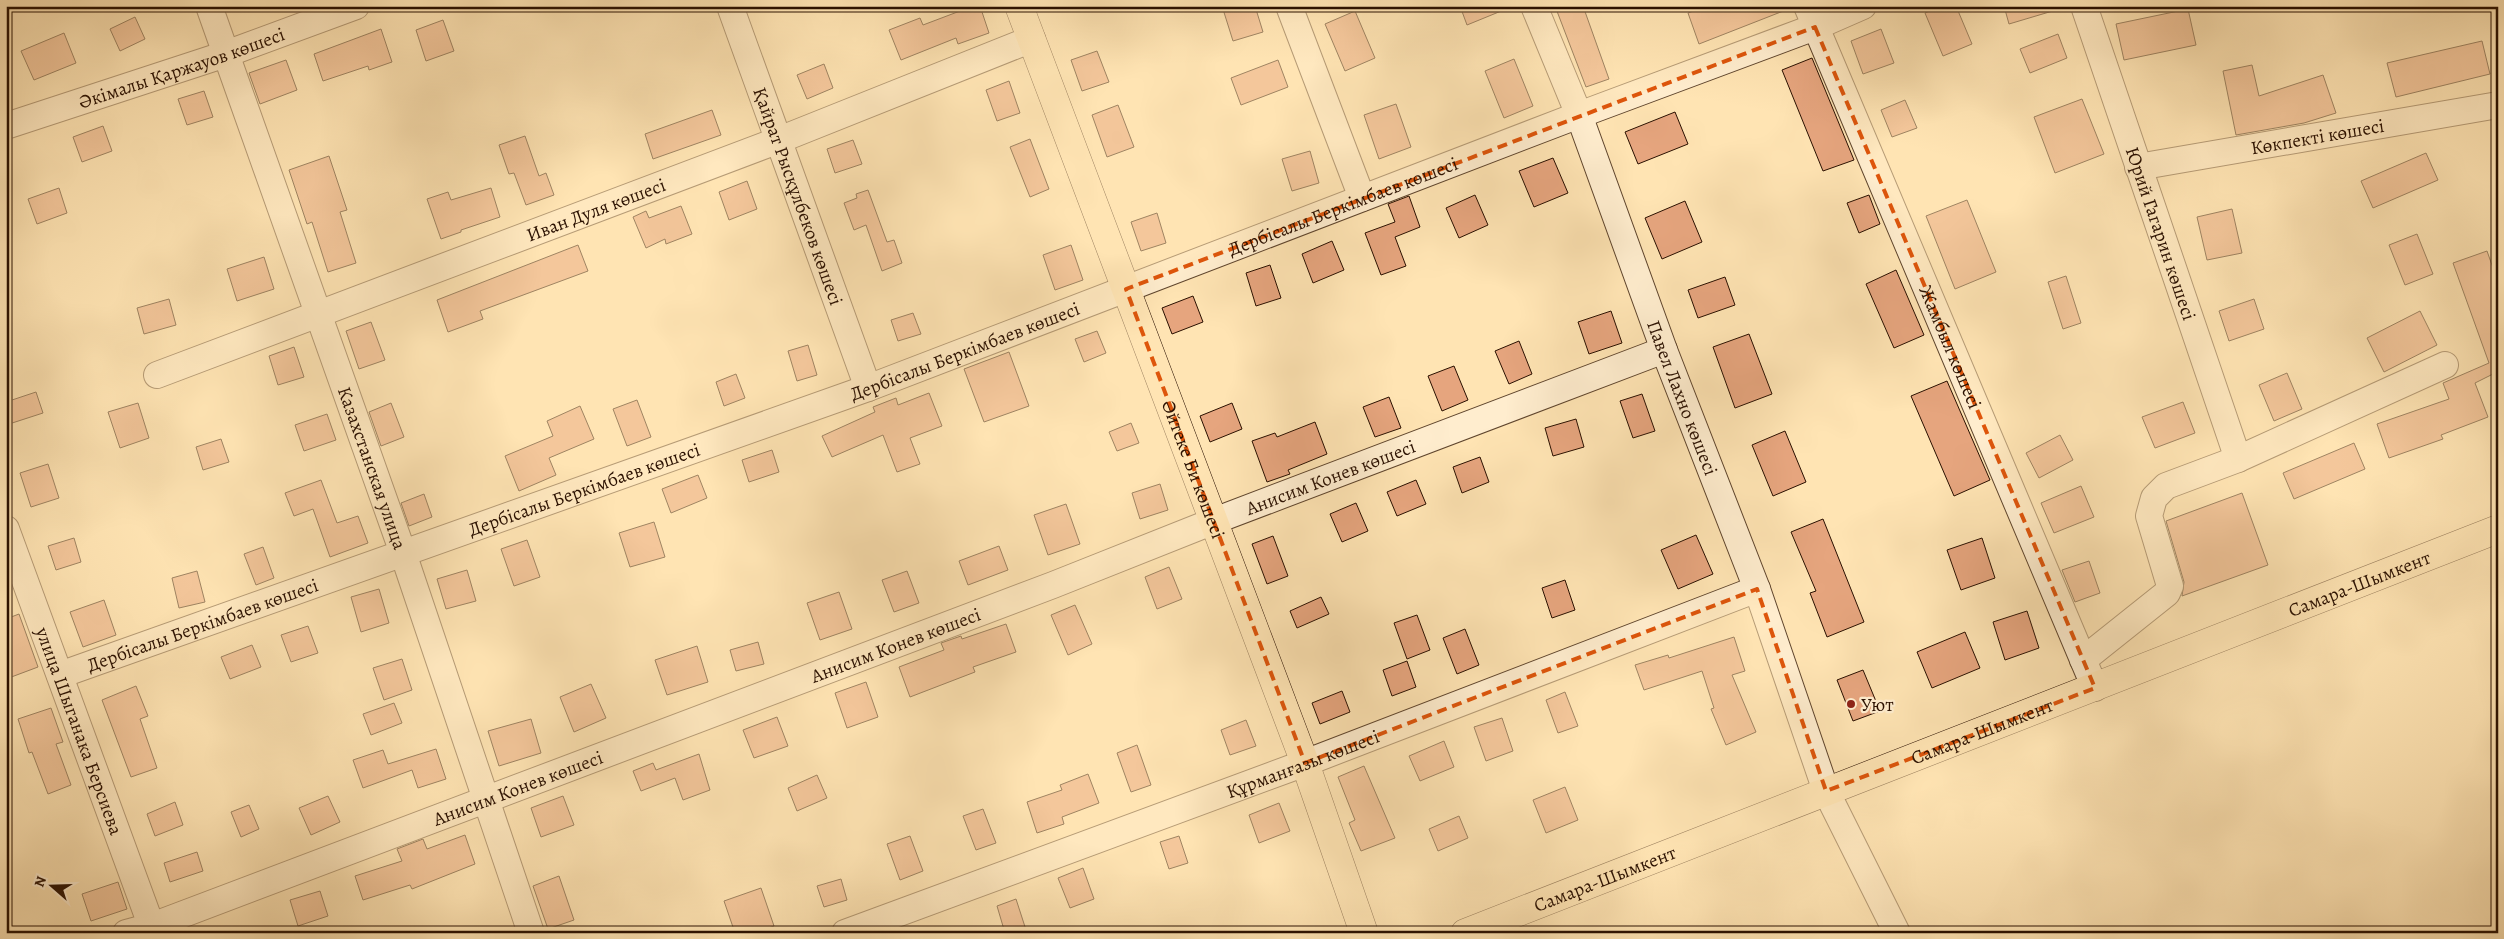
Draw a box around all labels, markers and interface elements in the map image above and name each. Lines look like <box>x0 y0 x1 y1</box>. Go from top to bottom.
street label: Әкімалы Қаржауов көшесі <box>75 21 289 115</box>
street label: Қайрат Рысқұлбеков көшесі <box>746 84 849 309</box>
street label: Көкпекті көшесі <box>2249 113 2386 161</box>
street label: Юрий Гагарин көшесі <box>2119 143 2202 324</box>
street label: Дербісалы Беркімбаев көшесі <box>1225 151 1462 263</box>
street label: Иван Дуля көшесі <box>523 172 669 248</box>
street label: Жамбыл көшесі <box>1912 282 1988 413</box>
street label: Дербісалы Беркімбаев көшесі <box>847 296 1084 407</box>
street label: Павел Лахно көшесі <box>1640 317 1724 479</box>
street label: Казахстанская улица <box>331 383 413 553</box>
street label: Әйтеке Би көшесі <box>1155 396 1231 542</box>
street label: Анисим Конев көшесі <box>1241 434 1419 522</box>
street label: Дербісалы Беркімбаев көшесі <box>465 437 704 543</box>
street label: Самара-Шымкент <box>2285 545 2435 624</box>
street label: Дербісалы Беркімбаев көшесі <box>83 572 322 678</box>
street label: Анисим Конев көшесі <box>806 602 985 690</box>
street label: улица Шыганака Берсиева <box>29 623 129 839</box>
place label: Уют <box>1861 692 1894 718</box>
street label: Самара-Шымкент <box>1907 692 2058 771</box>
marker: Уют <box>1845 698 1857 710</box>
street label: Құрманғазы көшесі <box>1223 724 1383 805</box>
street label: Анисим Конев көшесі <box>429 745 607 833</box>
street label: Самара-Шымкент <box>1530 840 1681 919</box>
north arrow <box>28 862 78 912</box>
text: N <box>30 874 51 890</box>

